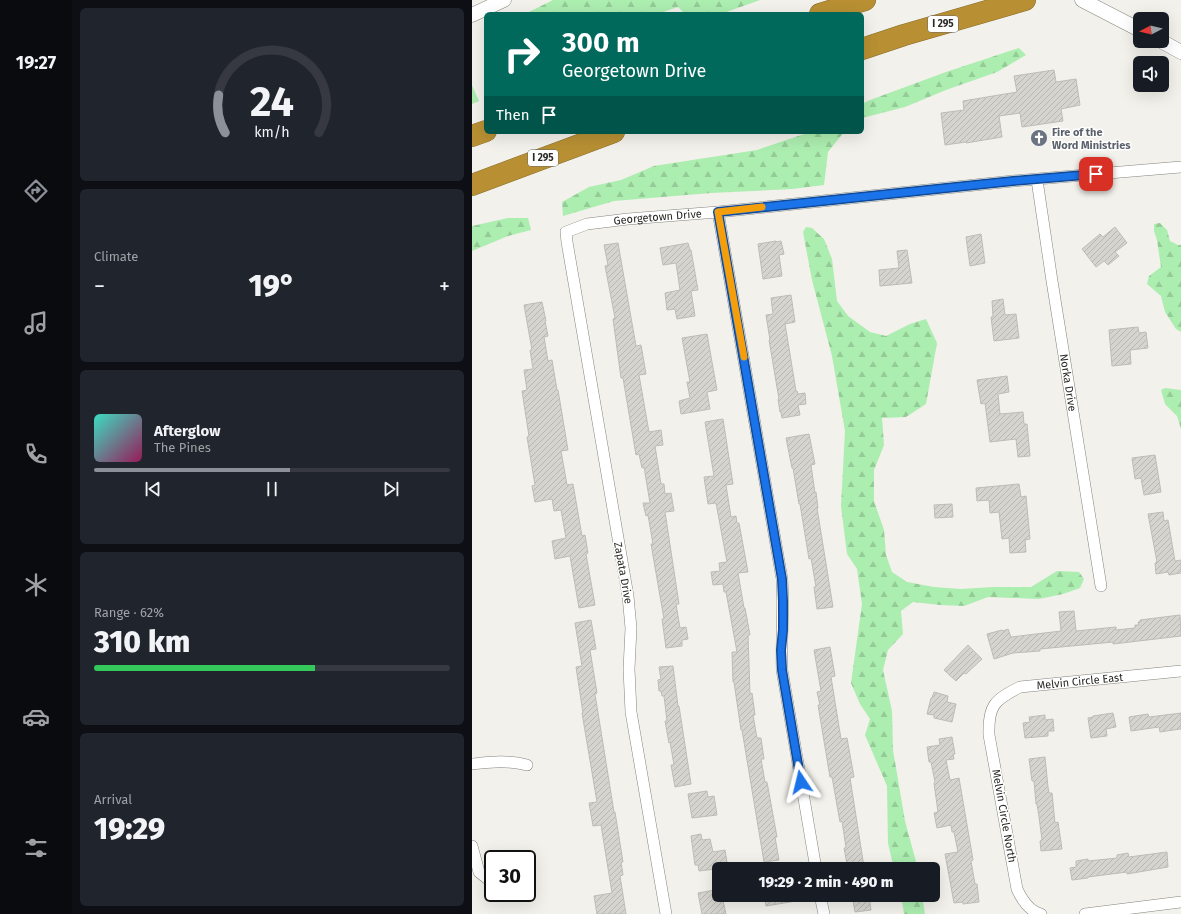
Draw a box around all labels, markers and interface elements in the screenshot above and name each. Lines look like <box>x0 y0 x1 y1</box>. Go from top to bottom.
north arrow <box>1133 12 1169 48</box>
map controls <box>1133 12 1169 92</box>
road number: I 295 <box>928 16 958 32</box>
text: 300 m <box>562 26 640 59</box>
icon: right <box>496 28 548 80</box>
text: 19:27 <box>16 52 56 74</box>
button: sound <box>1133 56 1169 92</box>
text: Georgetown Drive <box>562 60 706 82</box>
text: 24 <box>250 76 294 126</box>
icon: arrive <box>538 104 560 126</box>
text: Then <box>496 106 530 124</box>
text: km/h <box>254 123 290 140</box>
place label: Fire of the Word Ministries <box>1052 126 1131 152</box>
church icon: Fire of the Word Ministries <box>1029 128 1049 148</box>
road number: I 295 <box>528 150 558 166</box>
pin <box>1079 157 1113 191</box>
icon: arrive <box>1085 163 1107 185</box>
icon: directions <box>22 177 50 205</box>
street label: Georgetown Drive <box>613 207 702 227</box>
text: Climate <box>94 249 138 264</box>
text: 19° <box>249 268 295 304</box>
text: − <box>94 273 105 300</box>
text: + <box>439 273 450 300</box>
icon: music <box>22 309 50 337</box>
street label: Norka Drive <box>1057 353 1079 412</box>
text: Afterglow <box>154 422 220 440</box>
icon: phone <box>22 440 50 468</box>
text: The Pines <box>154 440 211 455</box>
icon: previous <box>142 478 164 500</box>
icon: pause <box>261 478 283 500</box>
icon: next <box>380 478 402 500</box>
street label: Zapata Drive <box>611 541 635 605</box>
icon: climate <box>22 571 50 599</box>
text: Range · 62% <box>94 605 164 620</box>
text: 310 km <box>94 624 190 660</box>
street label: Melvin Circle East <box>1036 670 1124 692</box>
icon: car <box>22 703 50 731</box>
position arrow <box>780 761 822 803</box>
street label: Melvin Circle North <box>989 768 1019 864</box>
text: Arrival <box>94 792 132 807</box>
text: 19:29 <box>94 811 165 847</box>
icon: filters <box>22 834 50 862</box>
speed limit sign: 30 <box>484 850 536 902</box>
text: 19:29 · 2 min · 490 m <box>759 873 893 891</box>

